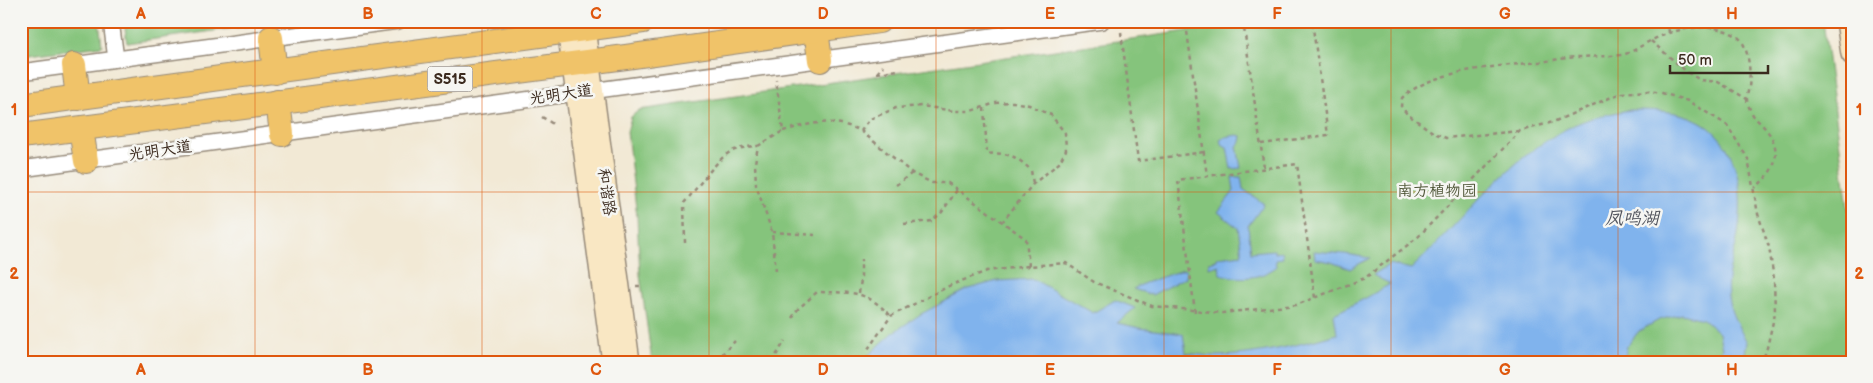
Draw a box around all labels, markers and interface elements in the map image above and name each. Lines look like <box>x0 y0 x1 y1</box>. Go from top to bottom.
text: A <box>135 5 146 24</box>
text: B <box>362 5 374 24</box>
text: C <box>590 5 602 24</box>
text: D <box>817 5 829 24</box>
text: E <box>1045 5 1055 24</box>
text: F <box>1272 5 1282 24</box>
text: G <box>1499 5 1511 24</box>
text: H <box>1726 5 1738 24</box>
scale bar <box>1670 42 1768 74</box>
text: 50 m <box>1678 51 1712 70</box>
road number: S515 <box>428 66 472 92</box>
street label: 光明大道 <box>528 81 594 109</box>
text: 1 <box>11 101 17 120</box>
text: 1 <box>1856 101 1862 120</box>
street label: 光明大道 <box>127 137 193 165</box>
street label: 和谐路 <box>593 167 619 217</box>
park label: 南方植物园 <box>1397 182 1477 201</box>
water label: 凤鸣湖 <box>1605 208 1661 229</box>
text: 2 <box>9 265 19 284</box>
text: 2 <box>1854 265 1864 284</box>
text: A <box>135 361 146 380</box>
text: B <box>362 361 374 380</box>
text: C <box>590 361 602 380</box>
text: D <box>817 361 829 380</box>
text: E <box>1045 361 1055 380</box>
text: F <box>1272 361 1282 380</box>
text: G <box>1499 361 1511 380</box>
text: H <box>1726 361 1738 380</box>

